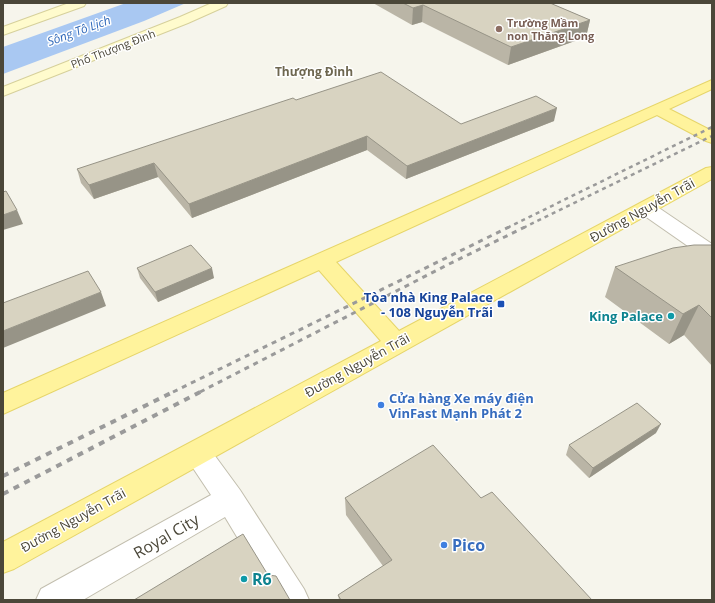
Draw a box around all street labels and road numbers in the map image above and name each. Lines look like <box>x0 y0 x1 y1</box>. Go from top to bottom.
street label: Phố Thượng Đình <box>68 25 157 72</box>
street label: Đường Nguyễn Trãi <box>586 174 698 246</box>
street label: Đường Nguyễn Trãi <box>301 329 413 401</box>
street label: Đường Nguyễn Trãi <box>17 484 129 556</box>
street label: Royal City <box>129 508 204 564</box>

